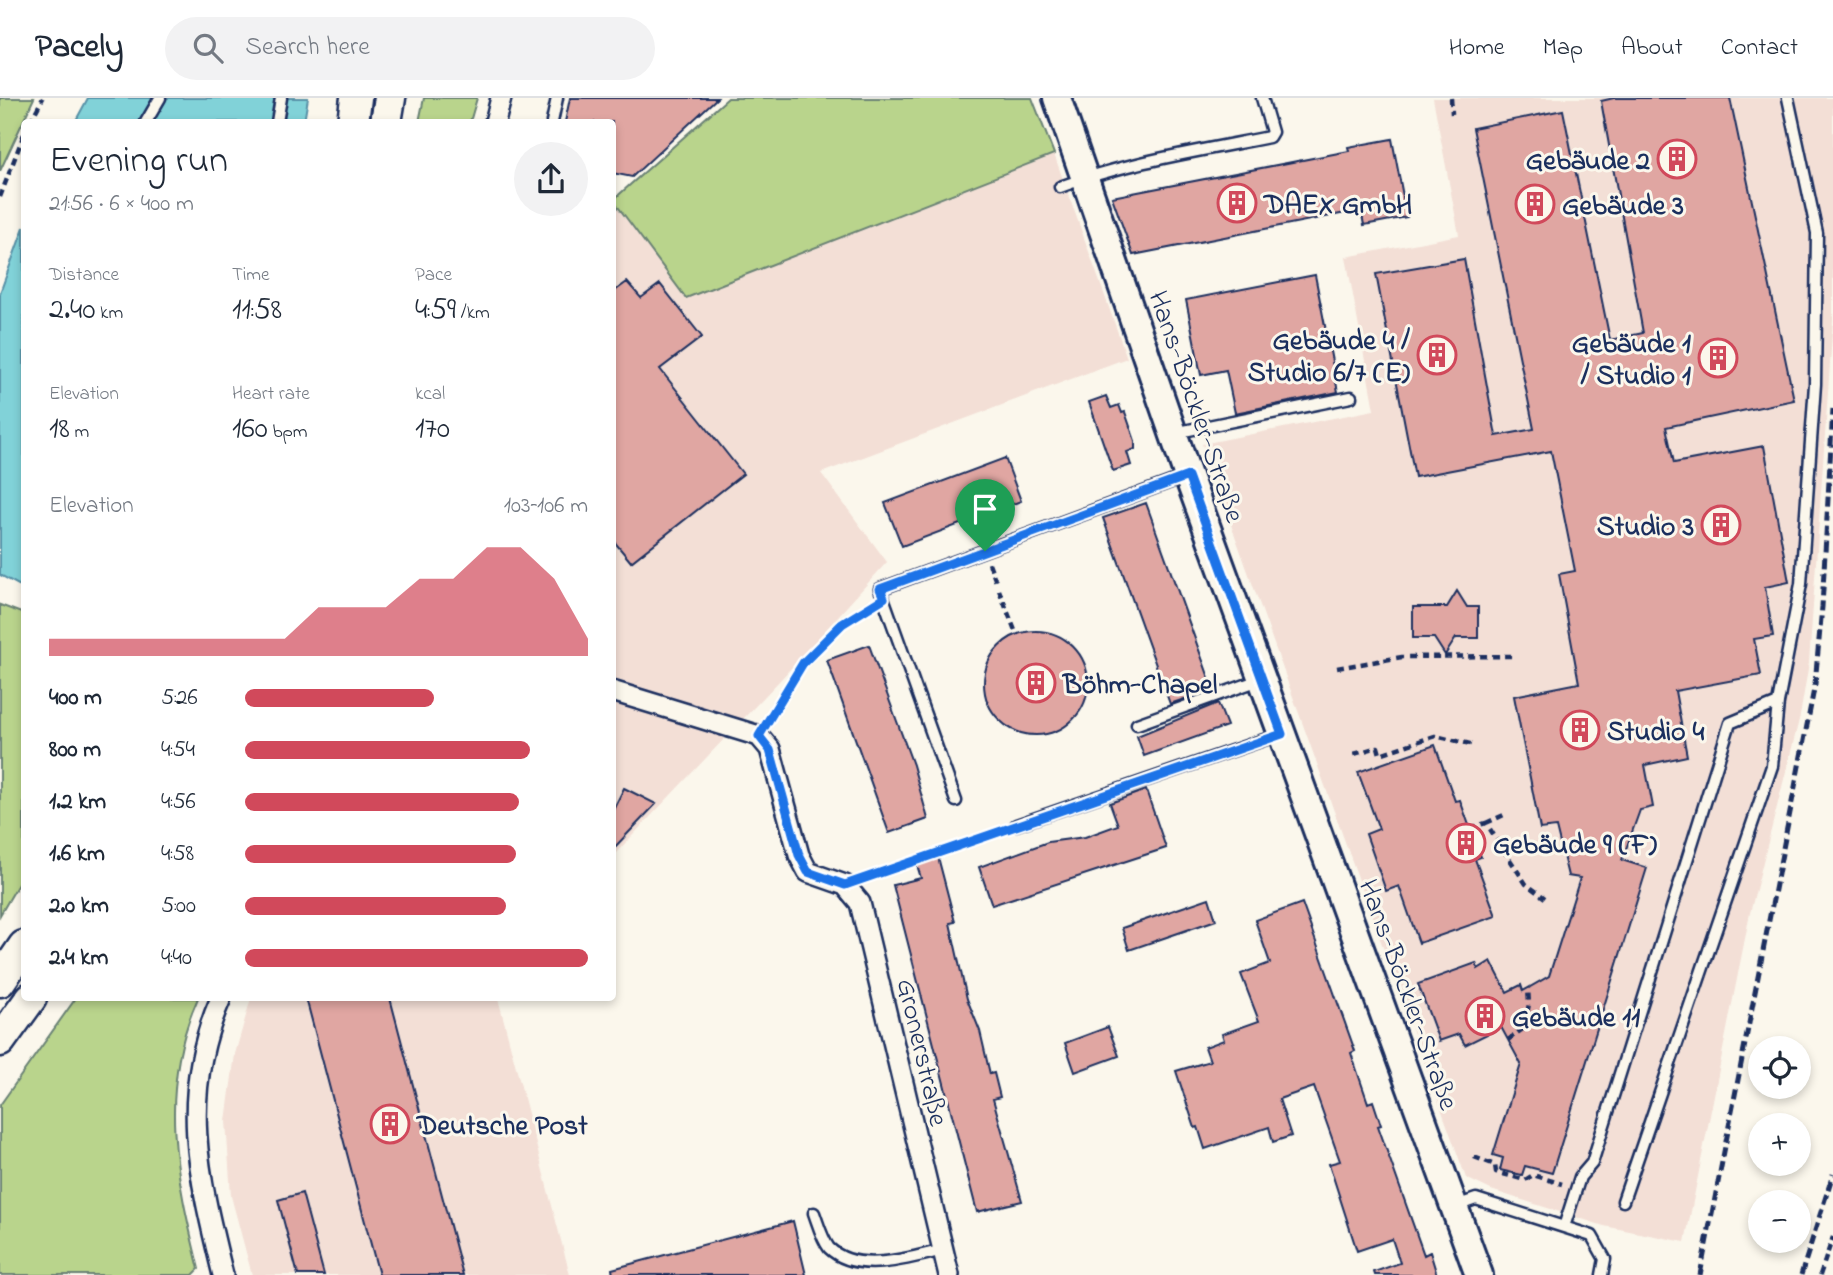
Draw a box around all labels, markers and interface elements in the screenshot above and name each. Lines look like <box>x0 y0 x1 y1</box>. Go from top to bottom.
search box <box>165 17 655 80</box>
text: Pacely <box>35 24 123 72</box>
icon: search <box>189 29 227 67</box>
text: Search here <box>245 29 370 67</box>
text: Home <box>1449 31 1505 66</box>
text: Map <box>1543 31 1583 66</box>
text: About <box>1621 31 1683 66</box>
text: Contact <box>1721 31 1798 66</box>
text: Evening run <box>49 134 228 190</box>
building icon: Gebäude 2 <box>1656 138 1698 180</box>
button: share <box>514 142 588 216</box>
place label: Gebäude 2 <box>1526 142 1650 183</box>
building icon: DAEX GmbH <box>1216 182 1258 224</box>
building icon: Gebäude 3 <box>1514 183 1556 225</box>
place label: DAEX GmbH <box>1262 186 1412 227</box>
place label: Gebäude 3 <box>1562 187 1684 228</box>
text: 21:56 · 6 × 400 m <box>49 188 194 221</box>
text: Distance <box>49 262 119 289</box>
text: Time <box>232 262 270 289</box>
text: Pace <box>415 262 452 289</box>
street label: Hans-Böckler-Straße <box>1136 286 1254 529</box>
text: 2.40 <box>49 289 95 333</box>
text: 11:58 <box>232 289 282 333</box>
text: 4:59 <box>415 289 456 333</box>
text: km <box>95 300 123 327</box>
text: /km <box>456 300 490 327</box>
place label: Gebäude 4 / Studio 6/7 (E) <box>1248 322 1411 395</box>
place label: Gebäude 1 / Studio 1 <box>1572 325 1691 398</box>
building icon: Gebäude 4 / Studio 6/7 (E) <box>1416 334 1458 376</box>
building icon: Gebäude 1 / Studio 1 <box>1697 337 1739 379</box>
text: Elevation <box>49 381 119 408</box>
text: Heart rate <box>232 381 310 408</box>
text: kcal <box>415 381 445 408</box>
text: 18 <box>49 408 70 452</box>
text: 160 <box>232 408 268 452</box>
text: 170 <box>415 408 450 452</box>
text: m <box>70 419 89 446</box>
text: bpm <box>268 419 308 446</box>
pin <box>955 479 1015 551</box>
text: Elevation <box>49 490 134 523</box>
text: 103–106 m <box>504 490 588 523</box>
icon: arrive <box>966 490 1004 528</box>
building icon: Studio 3 <box>1700 504 1742 546</box>
place label: Studio 3 <box>1597 508 1694 549</box>
building icon: Böhm-Chapel <box>1015 662 1057 704</box>
place label: Böhm-Chapel <box>1061 666 1218 707</box>
text: 400 m <box>49 682 102 715</box>
text: 5:26 <box>161 682 198 715</box>
building icon: Studio 4 <box>1559 709 1601 751</box>
place label: Studio 4 <box>1607 713 1705 754</box>
text: 800 m <box>49 734 101 767</box>
text: 4:54 <box>161 734 195 767</box>
text: 1.2 km <box>49 786 106 819</box>
text: 4:56 <box>161 786 196 819</box>
building icon: Gebäude 9 (F) <box>1445 822 1487 864</box>
place label: Gebäude 9 (F) <box>1493 826 1658 867</box>
text: 1.6 km <box>49 838 105 871</box>
text: 4:58 <box>161 838 194 871</box>
street label: Hans-Böckler-Straße <box>1346 874 1468 1117</box>
text: 2.0 km <box>49 890 109 923</box>
text: 5:00 <box>161 890 196 923</box>
text: 2.4 km <box>49 942 108 975</box>
text: 4:40 <box>161 942 192 975</box>
street label: Gronerstraße <box>884 975 958 1131</box>
building icon: Gebäude 11 <box>1464 995 1506 1037</box>
place label: Gebäude 11 <box>1512 999 1640 1040</box>
map controls <box>1748 1036 1811 1253</box>
button: locate <box>1748 1036 1811 1099</box>
building icon: Deutsche Post <box>369 1103 411 1145</box>
place label: Deutsche Post <box>415 1107 588 1148</box>
button: + <box>1748 1113 1811 1176</box>
button: − <box>1748 1190 1811 1253</box>

